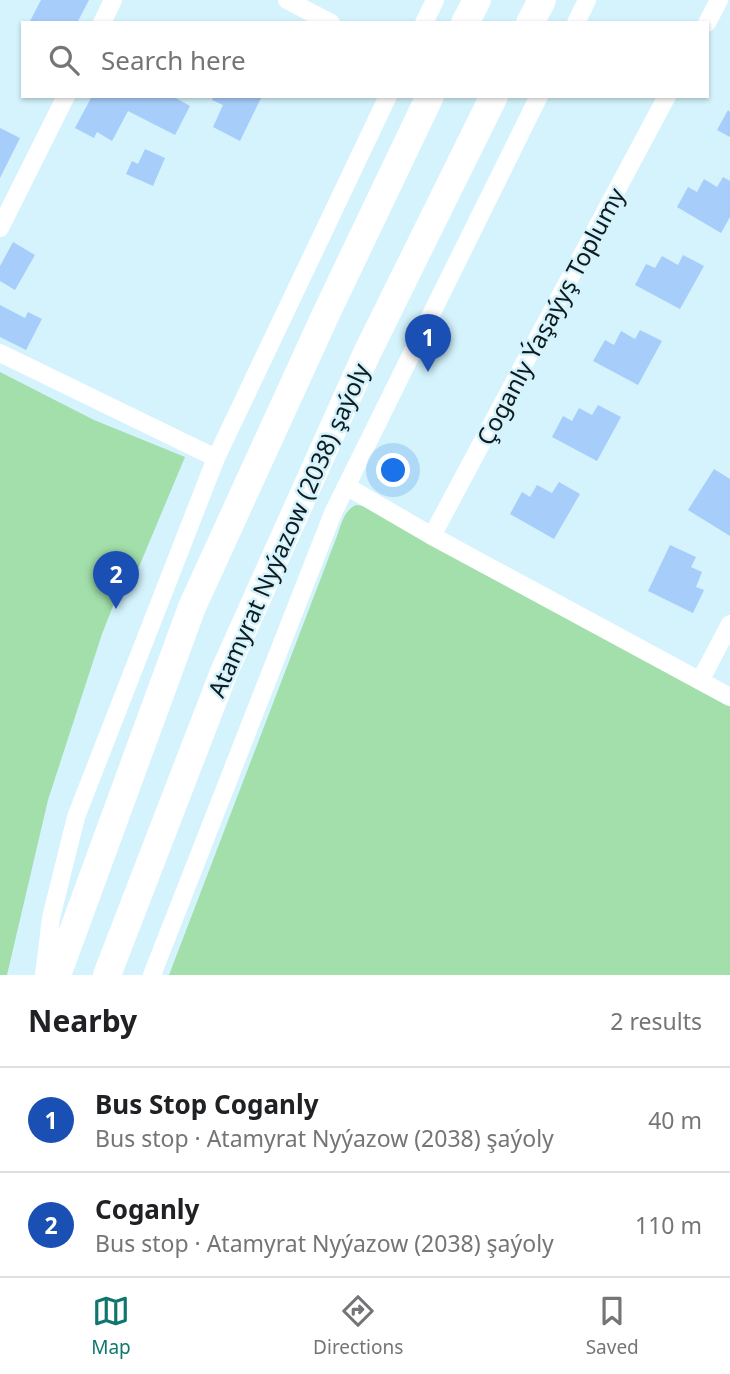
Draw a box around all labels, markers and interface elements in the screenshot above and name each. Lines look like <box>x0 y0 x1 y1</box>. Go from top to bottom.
search box <box>21 21 709 98</box>
icon: search <box>45 41 83 79</box>
text: Search here <box>101 42 246 78</box>
street label: Çoganly Ýaşaýyş Toplumy <box>468 181 632 450</box>
pin: 1 <box>405 314 451 372</box>
street label: Atamyrat Nyýazow (2038) şaýoly <box>199 357 377 702</box>
your location <box>376 453 410 487</box>
pin: 2 <box>93 551 139 609</box>
text: Nearby <box>28 1000 137 1041</box>
text: 2 results <box>610 1005 702 1037</box>
text: Bus Stop Coganly <box>95 1086 319 1122</box>
text: 1 <box>44 1104 58 1136</box>
text: 40 m <box>648 1104 702 1136</box>
text: Bus stop · Atamyrat Nyýazow (2038) şaýoly <box>95 1122 554 1154</box>
text: Coganly <box>95 1191 199 1227</box>
text: 2 <box>44 1209 58 1241</box>
text: 110 m <box>635 1209 702 1241</box>
text: Bus stop · Atamyrat Nyýazow (2038) şaýoly <box>95 1227 554 1259</box>
tab: Map <box>91 1292 131 1360</box>
tab: Directions <box>313 1292 403 1360</box>
tab: Saved <box>586 1292 639 1360</box>

